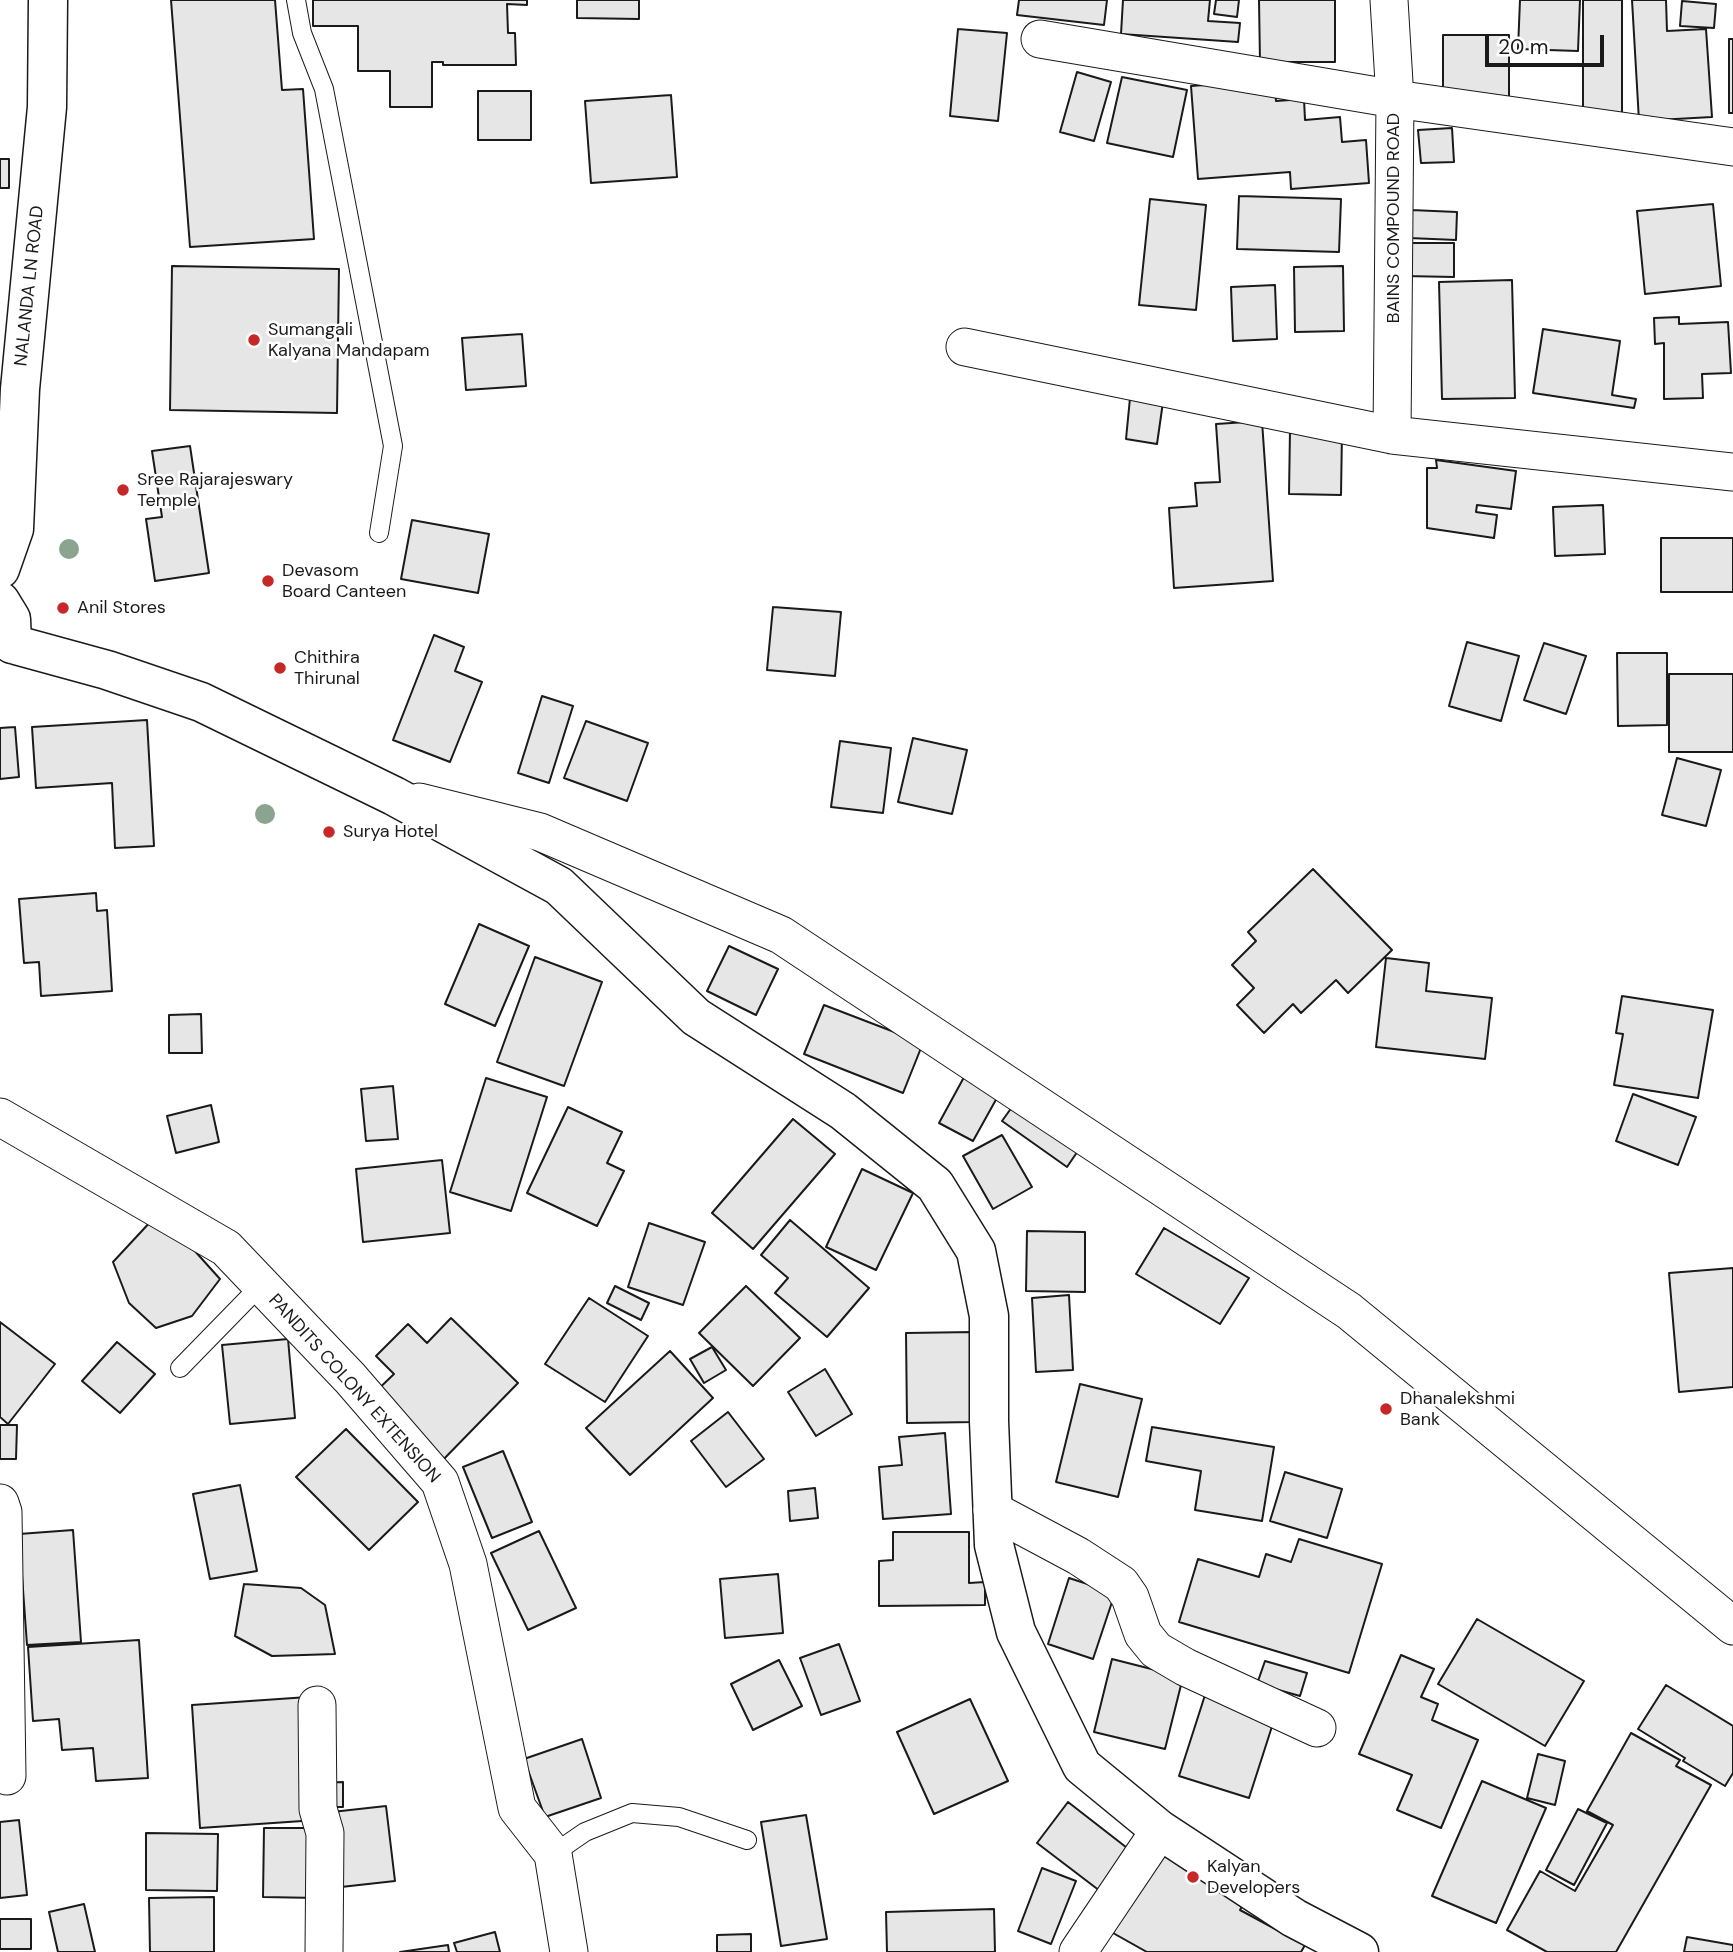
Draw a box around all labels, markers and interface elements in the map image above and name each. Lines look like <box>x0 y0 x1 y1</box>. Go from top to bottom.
scale bar <box>1488 21 1607 65</box>
text: 20 m <box>1498 33 1549 61</box>
street label: BAINS COMPOUND ROAD <box>1383 113 1405 323</box>
street label: NALANDA LN ROAD <box>11 205 49 367</box>
place label: Sumangali Kalyana Mandapam <box>268 319 430 362</box>
marker: Sumangali Kalyana Mandapam <box>246 332 262 348</box>
place label: Sree Rajarajeswary Temple <box>137 469 293 512</box>
marker: Sree Rajarajeswary Temple <box>115 482 131 498</box>
place label: Devasom Board Canteen <box>282 560 406 602</box>
marker: Devasom Board Canteen <box>260 573 276 589</box>
place label: Anil Stores <box>77 597 166 619</box>
marker: Anil Stores <box>55 600 71 616</box>
place label: Chithira Thirunal <box>294 647 360 690</box>
marker: Chithira Thirunal <box>272 660 288 676</box>
place label: Surya Hotel <box>343 821 438 843</box>
marker: Surya Hotel <box>321 824 337 840</box>
street label: PANDITS COLONY EXTENSION <box>264 1290 444 1488</box>
place label: Dhanalekshmi Bank <box>1400 1388 1515 1430</box>
marker: Dhanalekshmi Bank <box>1378 1401 1394 1417</box>
place label: Kalyan Developers <box>1207 1856 1300 1898</box>
marker: Kalyan Developers <box>1185 1869 1201 1885</box>

